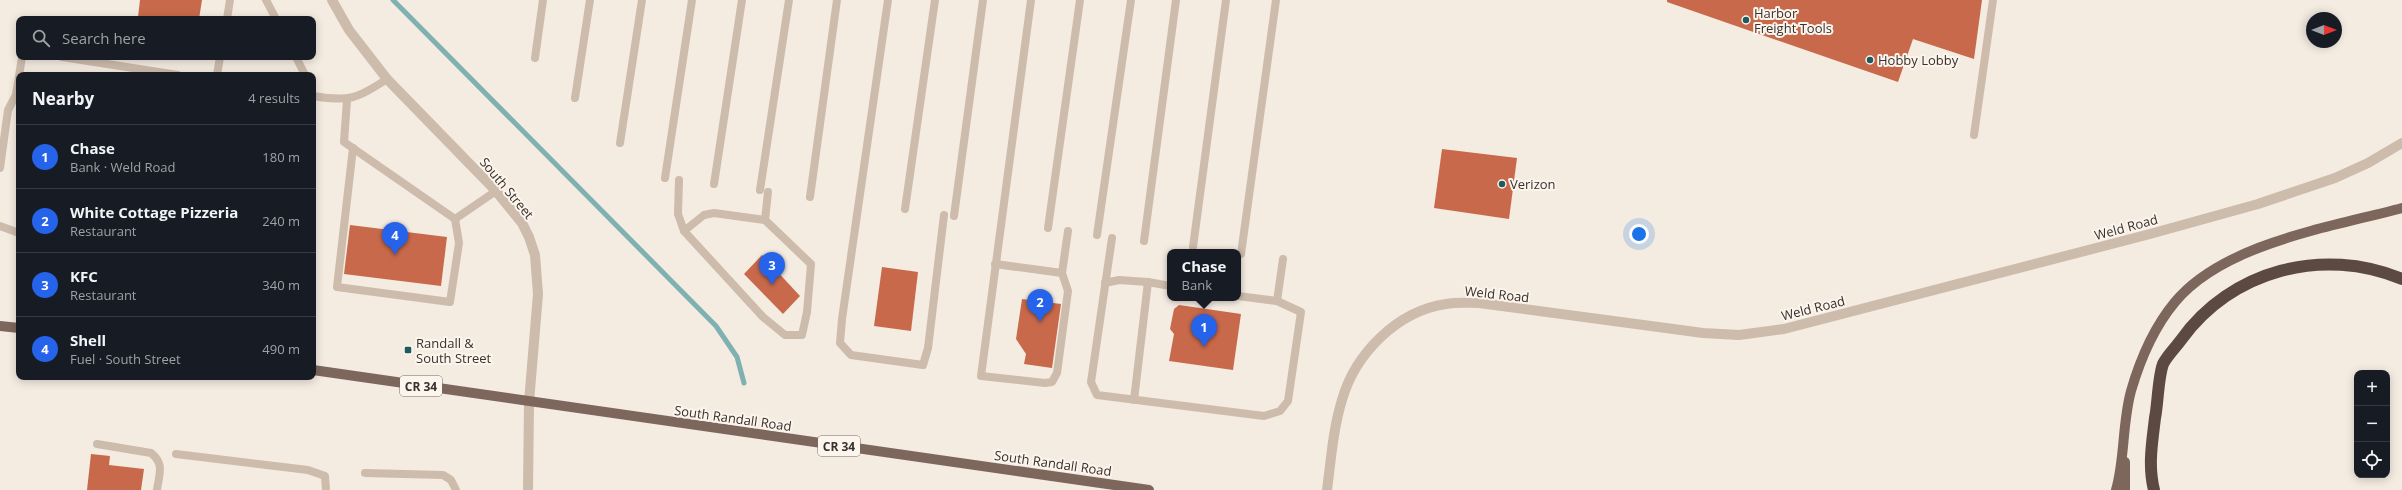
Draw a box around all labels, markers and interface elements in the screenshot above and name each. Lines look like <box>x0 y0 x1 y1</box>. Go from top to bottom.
place label: Harbor Freight Tools <box>1754 4 1832 37</box>
north arrow <box>2306 12 2342 48</box>
marker: Harbor Freight Tools <box>1741 15 1751 25</box>
search box <box>16 16 316 60</box>
icon: search <box>30 27 52 49</box>
text: Search here <box>62 28 146 48</box>
place label: Hobby Lobby <box>1878 51 1959 69</box>
marker: Hobby Lobby <box>1865 55 1875 65</box>
text: Nearby <box>32 87 94 110</box>
text: 4 results <box>248 89 300 107</box>
text: Chase <box>70 138 115 158</box>
text: 1 <box>41 148 49 166</box>
text: 180 m <box>262 148 300 166</box>
street label: South Street <box>476 153 538 223</box>
text: Bank · Weld Road <box>70 158 176 176</box>
place label: Verizon <box>1510 175 1556 193</box>
marker: Verizon <box>1497 179 1507 189</box>
text: White Cottage Pizzeria <box>70 202 238 222</box>
street label: Weld Road <box>2092 210 2160 244</box>
text: 2 <box>41 212 49 230</box>
text: 240 m <box>262 212 300 230</box>
text: Restaurant <box>70 222 137 240</box>
pin: 4 <box>382 222 408 255</box>
your location <box>1629 224 1649 244</box>
popup <box>1167 249 1241 301</box>
pin: 3 <box>759 252 785 285</box>
text: Chase <box>1182 256 1226 276</box>
text: KFC <box>70 266 98 286</box>
text: 3 <box>41 276 49 294</box>
text: 340 m <box>262 276 300 294</box>
text: Bank <box>1182 276 1212 294</box>
street label: Weld Road <box>1464 282 1530 306</box>
text: Restaurant <box>70 286 137 304</box>
pin: 2 <box>1027 289 1053 322</box>
street label: Weld Road <box>1779 291 1847 325</box>
pin: 1 <box>1191 314 1217 347</box>
text: Shell <box>70 330 106 350</box>
place label: Randall & South Street <box>416 334 492 367</box>
text: 4 <box>41 340 49 358</box>
text: 490 m <box>262 340 300 358</box>
marker: Randall & South Street <box>403 345 413 355</box>
text: Fuel · South Street <box>70 350 181 368</box>
map controls <box>2354 370 2390 478</box>
button: + <box>2354 370 2390 406</box>
road number: CR 34 <box>400 376 442 396</box>
street label: South Randall Road <box>673 401 793 435</box>
button: − <box>2354 406 2390 442</box>
road number: CR 34 <box>818 436 860 456</box>
button: locate <box>2354 442 2390 478</box>
street label: South Randall Road <box>993 446 1113 480</box>

